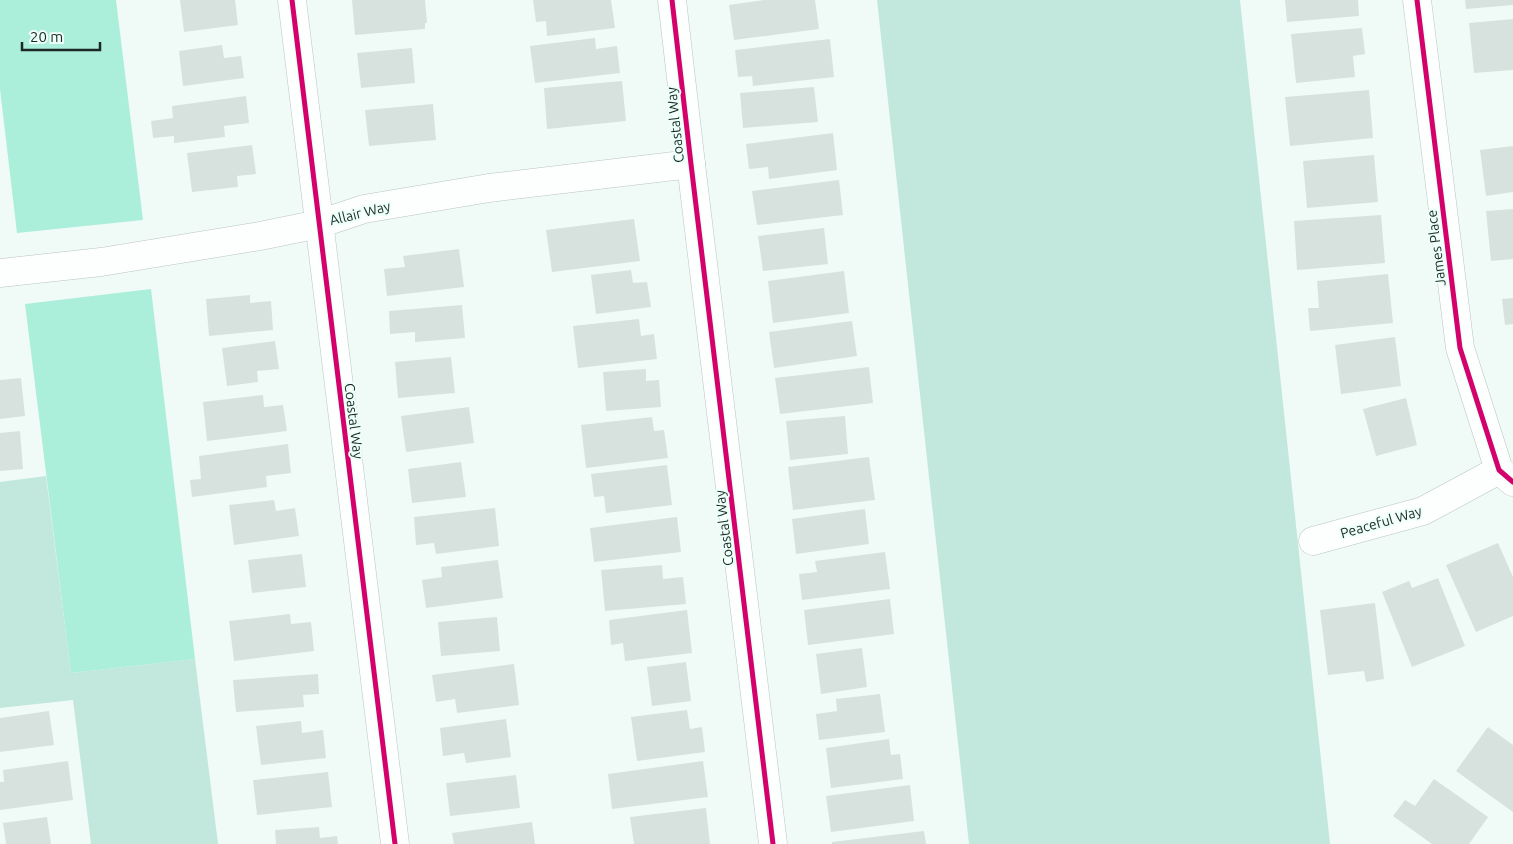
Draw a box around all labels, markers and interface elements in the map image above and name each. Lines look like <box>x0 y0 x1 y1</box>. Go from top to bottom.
scale bar <box>22 20 100 52</box>
text: 20 m <box>30 28 63 45</box>
street label: Coastal Way <box>663 86 687 164</box>
street label: Allair Way <box>328 198 392 228</box>
street label: James Place <box>1423 209 1449 287</box>
street label: Coastal Way <box>341 382 367 460</box>
street label: Coastal Way <box>711 489 737 567</box>
street label: Peaceful Way <box>1338 503 1424 541</box>

